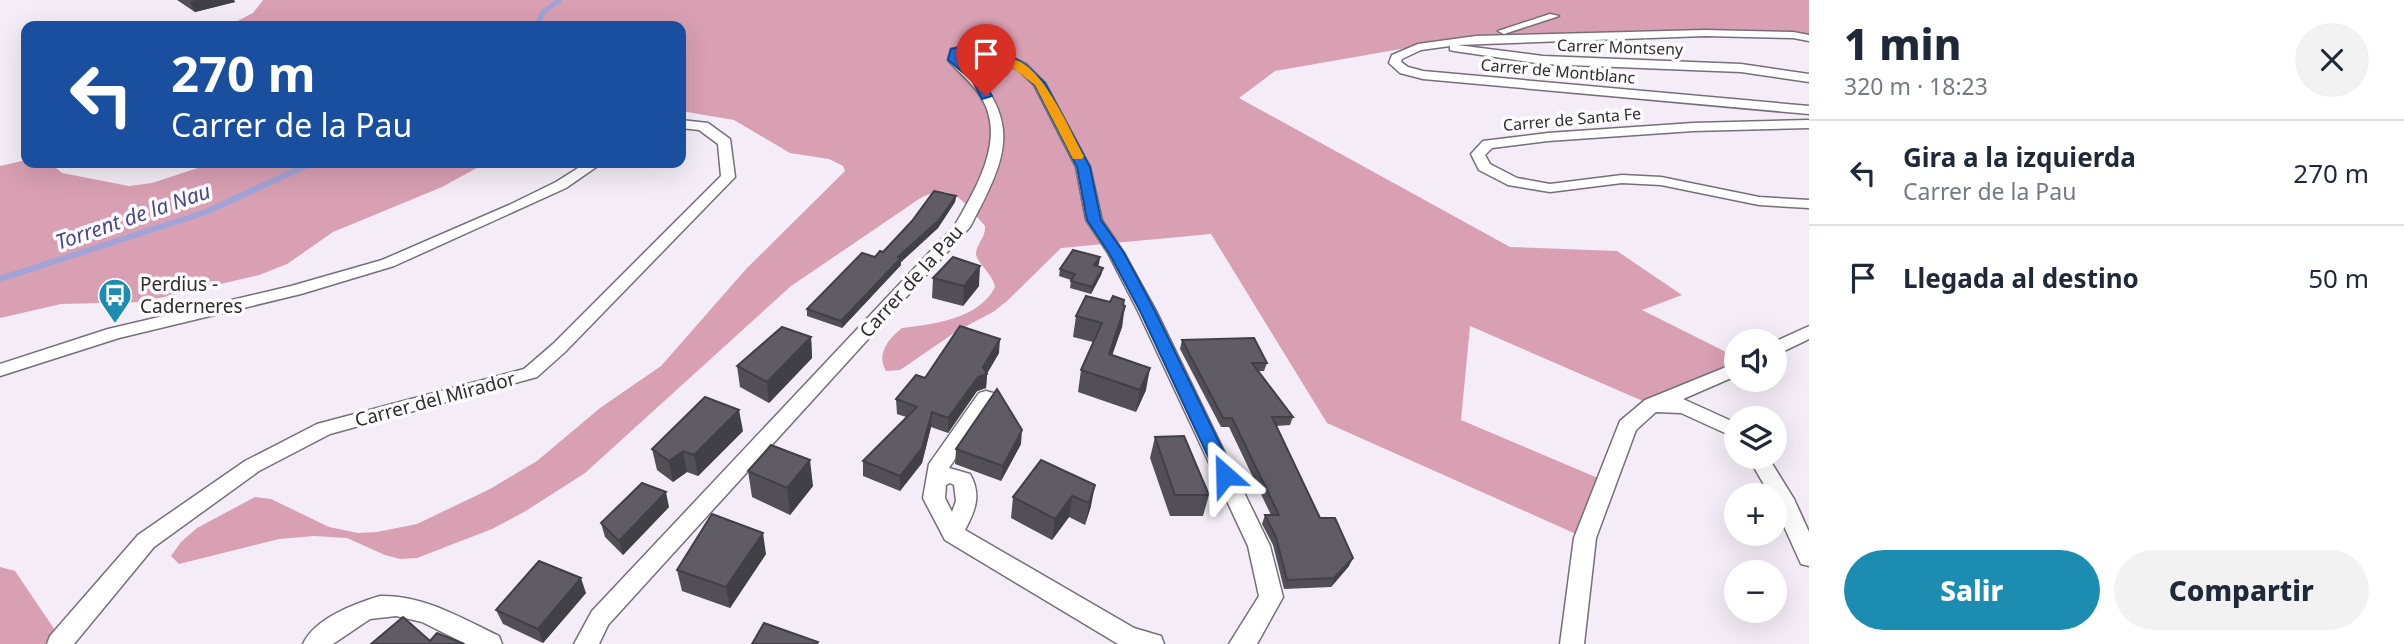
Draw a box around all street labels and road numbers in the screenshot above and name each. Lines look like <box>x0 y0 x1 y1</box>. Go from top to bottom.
street label: Carrer Montseny <box>1556 34 1684 60</box>
street label: Carrer de Montblanc <box>1480 53 1637 89</box>
street label: Carrer de Santa Fe <box>1502 102 1642 136</box>
street label: Carrer de la Pau <box>853 219 969 343</box>
street label: Carrer del Mirador <box>352 365 518 433</box>

